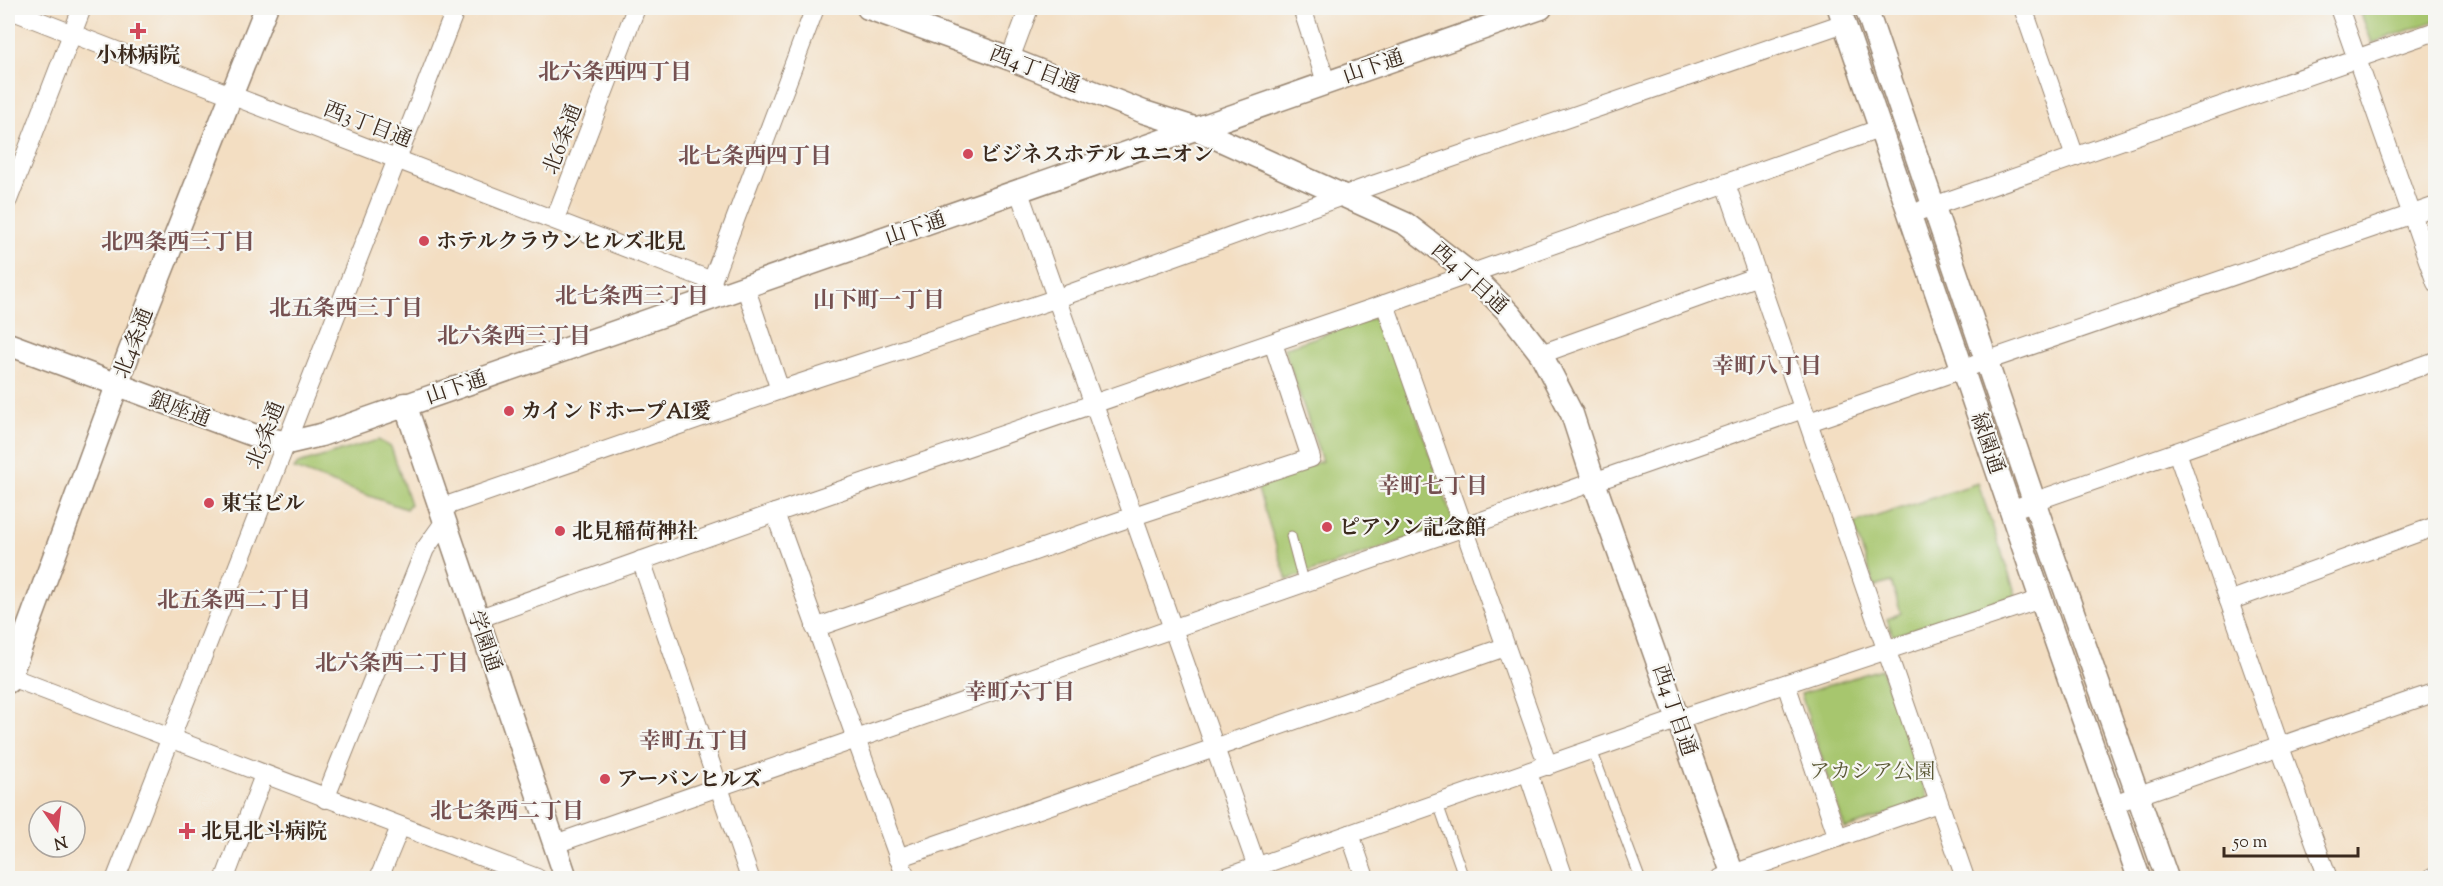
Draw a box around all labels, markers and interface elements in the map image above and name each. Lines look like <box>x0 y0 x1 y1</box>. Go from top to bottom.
marker: 小林病院 <box>129 22 147 40</box>
street label: 西4丁目通 <box>985 40 1084 102</box>
place label: 小林病院 <box>96 42 180 72</box>
street label: 山下通 <box>1339 43 1408 92</box>
district label: 北六条西四丁目 <box>538 58 692 90</box>
street label: 西3丁目通 <box>319 95 416 156</box>
street label: 北6条通 <box>537 100 591 179</box>
place label: ビジネスホテル ユニオン <box>980 141 1214 171</box>
district label: 北七条西四丁目 <box>678 142 832 174</box>
marker: ビジネスホテル ユニオン <box>961 147 975 161</box>
street label: 山下通 <box>881 205 950 254</box>
district label: 北四条西三丁目 <box>101 228 255 260</box>
place label: ホテルクラウンヒルズ北見 <box>436 228 686 258</box>
marker: ホテルクラウンヒルズ北見 <box>417 234 431 248</box>
street label: 西4丁目通 <box>1423 237 1514 322</box>
district label: 北七条西三丁目 <box>555 282 709 314</box>
district label: 山下町一丁目 <box>813 286 945 318</box>
district label: 北五条西三丁目 <box>269 294 423 326</box>
street label: 北4条通 <box>108 304 162 383</box>
district label: 北六条西三丁目 <box>437 322 591 354</box>
district label: 幸町八丁目 <box>1712 352 1822 384</box>
street label: 山下通 <box>422 364 491 413</box>
street label: 銀座通 <box>145 386 214 436</box>
street label: 北5条通 <box>240 398 293 474</box>
place label: カインドホープAI愛 <box>521 398 711 428</box>
marker: カインドホープAI愛 <box>502 404 516 418</box>
street label: 緑園通 <box>1962 409 2011 478</box>
district label: 幸町七丁目 <box>1378 472 1488 504</box>
place label: 東宝ビル <box>221 490 305 520</box>
marker: 東宝ビル <box>202 496 216 510</box>
place label: ピアソン記念館 <box>1339 514 1486 544</box>
place label: 北見稲荷神社 <box>572 518 698 548</box>
marker: ピアソン記念館 <box>1320 520 1334 534</box>
marker: 北見稲荷神社 <box>553 524 567 538</box>
district label: 北五条西二丁目 <box>157 586 311 618</box>
street label: 学園通 <box>459 607 508 676</box>
district label: 北六条西二丁目 <box>315 649 469 681</box>
street label: 西4丁目通 <box>1644 661 1703 760</box>
district label: 幸町六丁目 <box>965 678 1075 710</box>
district label: 幸町五丁目 <box>639 727 749 759</box>
park label: アカシア公園 <box>1809 758 1935 788</box>
place label: アーバンヒルズ <box>617 766 762 796</box>
marker: アーバンヒルズ <box>598 772 612 786</box>
district label: 北七条西二丁目 <box>430 797 584 829</box>
north arrow <box>27 799 87 859</box>
place label: 北見北斗病院 <box>201 818 327 848</box>
scale bar <box>2224 820 2358 858</box>
marker: 北見北斗病院 <box>178 822 196 840</box>
text: N <box>51 828 69 854</box>
text: 50 m <box>2232 830 2268 856</box>

